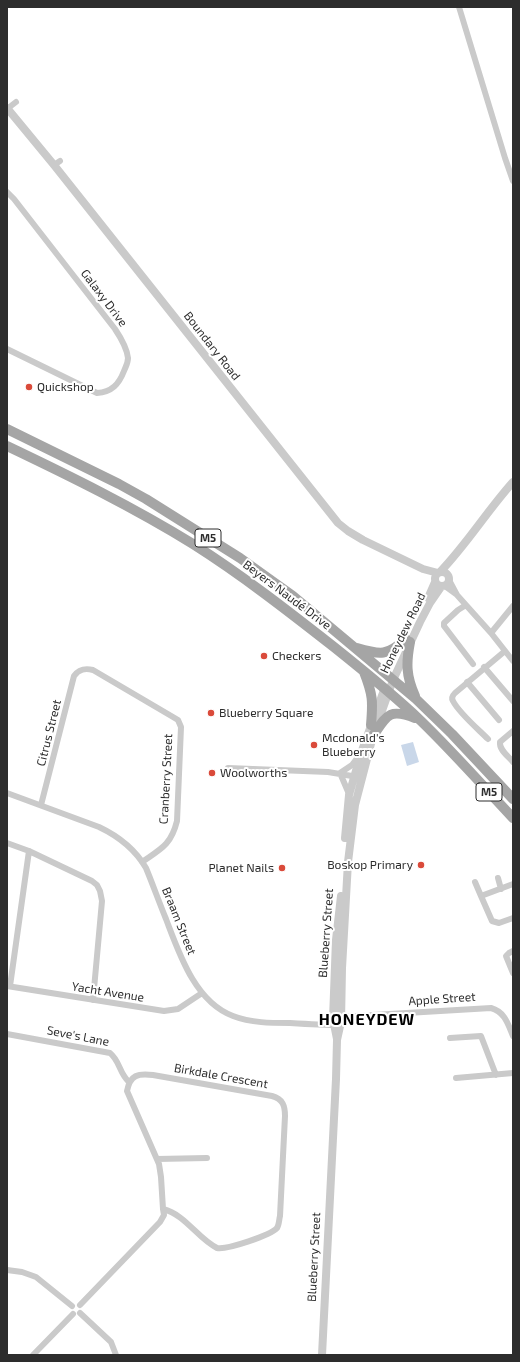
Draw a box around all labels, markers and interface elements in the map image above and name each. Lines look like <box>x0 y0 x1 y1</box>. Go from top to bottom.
street label: Galaxy Drive <box>78 266 130 330</box>
street label: Boundary Road <box>181 309 243 383</box>
place label: Quickshop <box>37 380 94 394</box>
marker: Quickshop <box>24 382 34 392</box>
road number: M5 <box>195 529 221 547</box>
street label: Beyers Naudé Drive <box>240 557 334 633</box>
street label: Honeydew Road <box>377 590 429 676</box>
place label: Checkers <box>272 649 321 663</box>
marker: Checkers <box>259 651 269 661</box>
street label: Citrus Street <box>34 698 64 768</box>
place label: Blueberry Square <box>219 706 313 720</box>
marker: Blueberry Square <box>206 708 216 718</box>
place label: Mcdonald's Blueberry <box>322 731 385 759</box>
street label: Cranberry Street <box>156 733 176 825</box>
marker: Mcdonald's Blueberry <box>309 740 319 750</box>
place label: Woolworths <box>220 766 287 780</box>
marker: Woolworths <box>207 768 217 778</box>
road number: M5 <box>476 783 502 801</box>
place label: Boskop Primary <box>327 858 413 872</box>
marker: Boskop Primary <box>416 860 426 870</box>
place label: Planet Nails <box>208 861 274 875</box>
marker: Planet Nails <box>277 863 287 873</box>
street label: Braam Street <box>159 885 199 957</box>
street label: Blueberry Street <box>316 888 336 978</box>
street label: Yacht Avenue <box>71 979 145 1005</box>
street label: Apple Street <box>408 989 476 1009</box>
district label: HONEYDEW <box>319 1010 415 1030</box>
street label: Seve's Lane <box>46 1023 110 1049</box>
street label: Birkdale Crescent <box>173 1061 269 1091</box>
street label: Blueberry Street <box>304 1212 324 1302</box>

